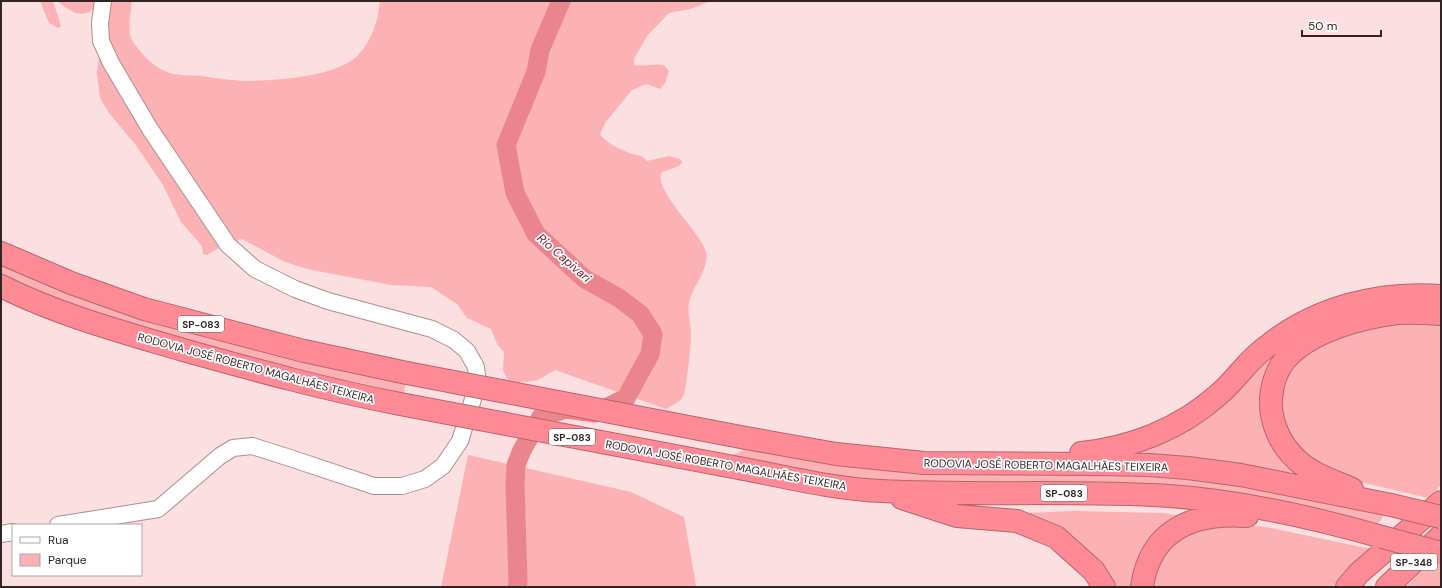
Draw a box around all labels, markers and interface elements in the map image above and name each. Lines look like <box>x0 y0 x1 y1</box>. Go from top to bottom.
scale bar <box>1302 12 1381 38</box>
text: 50 m <box>1308 18 1337 34</box>
water label: Rio Capivari <box>534 230 595 287</box>
road number: SP-083 <box>178 316 224 332</box>
street label: RODOVIA JOSÉ ROBERTO MAGALHÃES TEIXEIRA <box>136 330 376 406</box>
road number: SP-083 <box>549 429 595 445</box>
street label: RODOVIA JOSÉ ROBERTO MAGALHÃES TEIXEIRA <box>604 437 848 493</box>
street label: RODOVIA JOSÉ ROBERTO MAGALHÃES TEIXEIRA <box>924 456 1168 474</box>
road number: SP-083 <box>1041 485 1087 501</box>
legend <box>12 524 142 576</box>
text: Rua <box>48 532 69 548</box>
text: Parque <box>48 552 87 568</box>
road number: SP-348 <box>1391 554 1437 570</box>

